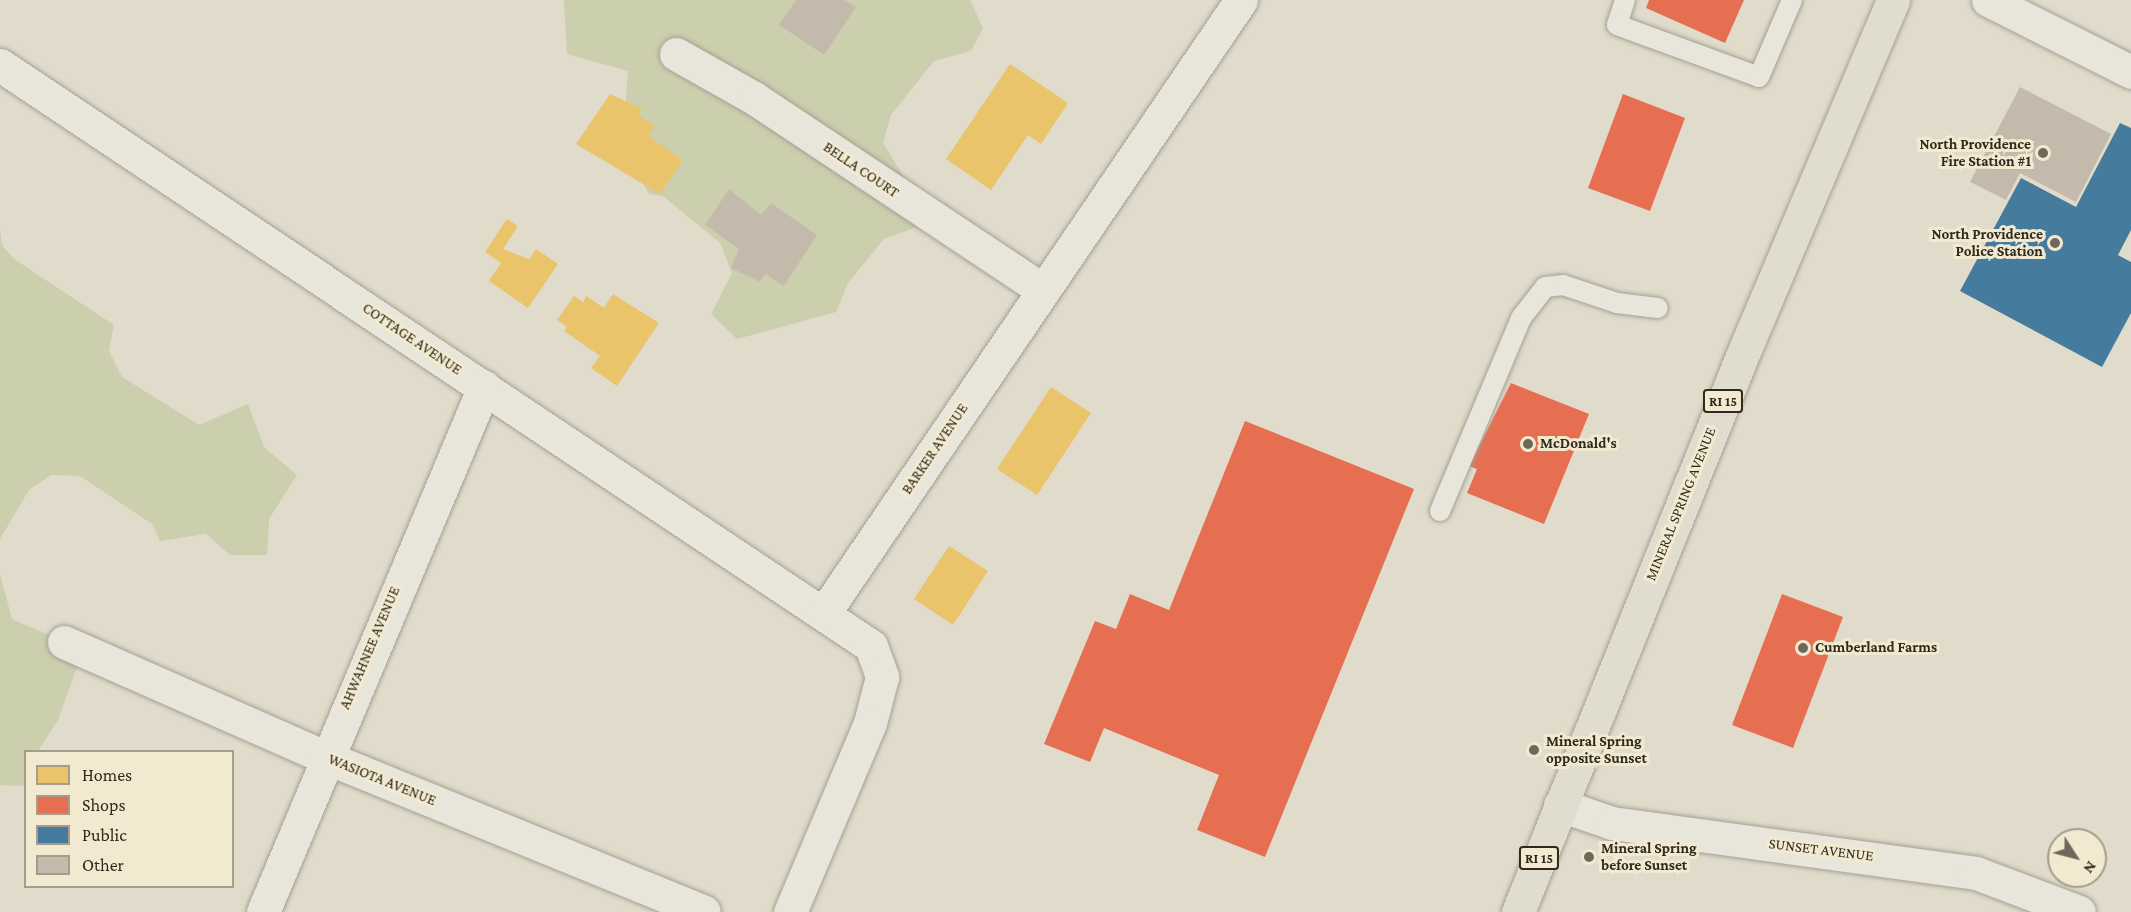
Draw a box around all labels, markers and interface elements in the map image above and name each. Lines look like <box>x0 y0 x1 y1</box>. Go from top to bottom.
place label: North Providence Fire Station #1 <box>1919 135 2031 170</box>
street label: BELLA COURT <box>820 138 902 202</box>
marker: North Providence Fire Station #1 <box>2036 146 2050 160</box>
place label: North Providence Police Station <box>1931 225 2043 260</box>
marker: North Providence Police Station <box>2048 236 2062 250</box>
street label: COTTAGE AVENUE <box>359 299 465 379</box>
road number: RI 15 <box>1702 390 1744 412</box>
street label: BARKER AVENUE <box>898 400 972 498</box>
street label: MINERAL SPRING AVENUE <box>1642 425 1720 583</box>
place label: McDonald's <box>1540 435 1617 453</box>
marker: McDonald's <box>1521 437 1535 451</box>
street label: AHWAHNEE AVENUE <box>336 584 404 712</box>
place label: Cumberland Farms <box>1815 639 1937 657</box>
marker: Cumberland Farms <box>1796 641 1810 655</box>
place label: Mineral Spring opposite Sunset <box>1546 732 1647 767</box>
marker: Mineral Spring opposite Sunset <box>1527 743 1541 757</box>
legend <box>24 750 234 888</box>
street label: WASIOTA AVENUE <box>325 750 439 810</box>
text: Homes <box>82 765 132 785</box>
text: Shops <box>82 795 126 815</box>
text: Public <box>82 825 127 845</box>
north arrow <box>2047 828 2107 888</box>
street label: SUNSET AVENUE <box>1768 835 1874 865</box>
place label: Mineral Spring before Sunset <box>1601 839 1697 874</box>
road number: RI 15 <box>1518 847 1560 869</box>
marker: Mineral Spring before Sunset <box>1582 850 1596 864</box>
text: Other <box>82 855 124 875</box>
text: N <box>2080 858 2100 877</box>

